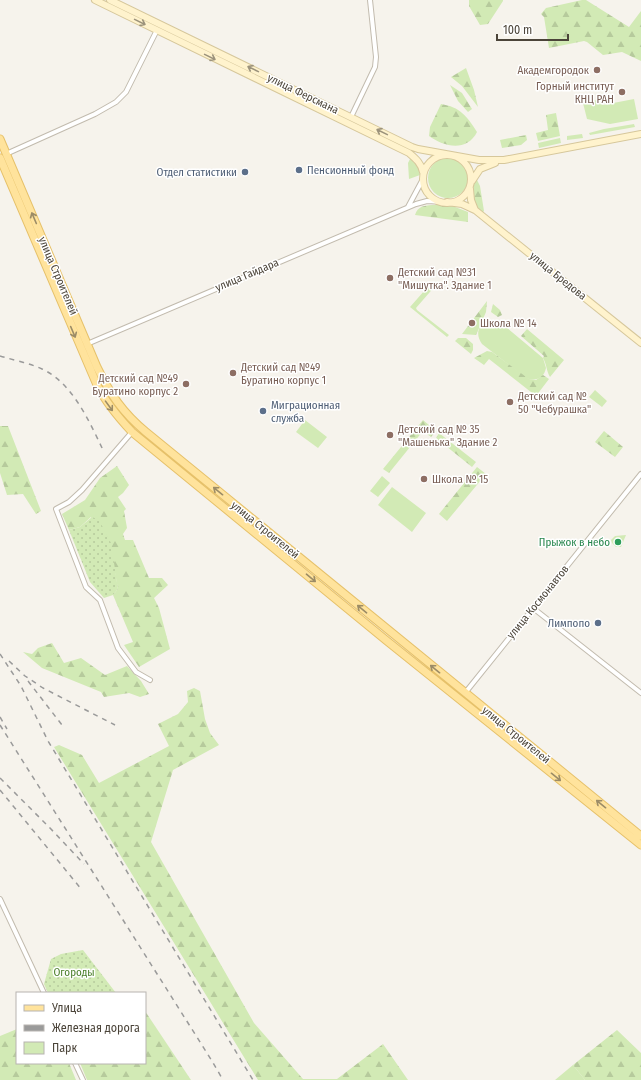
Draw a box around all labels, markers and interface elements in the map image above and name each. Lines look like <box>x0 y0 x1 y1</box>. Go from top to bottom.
scale bar <box>497 16 568 42</box>
one-way arrow <box>134 19 146 26</box>
text: 100 m <box>503 23 532 37</box>
one-way arrow <box>204 54 216 61</box>
place label: Академгородок <box>517 64 590 77</box>
one-way arrow <box>248 65 260 72</box>
marker: Академгородок <box>592 65 602 75</box>
street label: улица Ферсмана <box>265 71 341 117</box>
place label: Горный институт КНЦ РАН <box>536 80 615 106</box>
marker: Горный институт КНЦ РАН <box>617 87 627 97</box>
one-way arrow <box>376 128 388 135</box>
place label: Пенсионный фонд <box>307 164 395 177</box>
marker: Пенсионный фонд <box>294 165 304 175</box>
place label: Отдел статистики <box>157 166 237 179</box>
marker: Отдел статистики <box>240 167 250 177</box>
one-way arrow <box>29 212 37 224</box>
street label: улица Строителей <box>36 235 80 317</box>
street label: улица Бредова <box>527 249 589 303</box>
street label: улица Гайдара <box>213 256 281 294</box>
place label: Детский сад №31 "Мишутка". Здание 1 <box>397 266 492 292</box>
marker: Детский сад №31 "Мишутка". Здание 1 <box>385 273 395 283</box>
place label: Школа № 14 <box>480 317 537 330</box>
marker: Школа № 14 <box>467 318 477 328</box>
one-way arrow <box>70 325 77 337</box>
place label: Детский сад №49 Буратино корпус 1 <box>240 361 326 387</box>
marker: Детский сад №49 Буратино корпус 1 <box>228 368 238 378</box>
place label: Детский сад №49 Буратино корпус 2 <box>92 372 178 398</box>
marker: Детский сад №49 Буратино корпус 2 <box>181 379 191 389</box>
place label: Детский сад № 50 "Чебурашка" <box>517 390 591 416</box>
marker: Детский сад № 50 "Чебурашка" <box>505 397 515 407</box>
place label: Миграционная служба <box>271 399 340 425</box>
one-way arrow <box>105 401 113 412</box>
marker: Миграционная служба <box>258 406 268 416</box>
place label: Детский сад № 35 "Машенька" Здание 2 <box>397 423 498 449</box>
marker: Детский сад № 35 "Машенька" Здание 2 <box>385 430 395 440</box>
place label: Школа № 15 <box>432 473 488 486</box>
marker: Школа № 15 <box>419 474 429 484</box>
one-way arrow <box>212 487 223 495</box>
street label: улица Строителей <box>228 499 302 561</box>
place label: Прыжок в небо <box>539 536 610 549</box>
marker: Прыжок в небо <box>613 537 623 547</box>
street label: улица Космонавтов <box>504 563 572 641</box>
one-way arrow <box>306 573 316 582</box>
one-way arrow <box>356 604 367 613</box>
place label: Лимпопо <box>548 617 590 630</box>
marker: Лимпопо <box>593 618 603 628</box>
one-way arrow <box>429 664 440 673</box>
street label: улица Строителей <box>479 704 553 766</box>
one-way arrow <box>551 772 562 781</box>
one-way arrow <box>596 799 606 808</box>
park label: Огороды <box>53 966 95 979</box>
legend <box>16 992 146 1064</box>
text: Улица <box>51 1001 82 1015</box>
text: Железная дорога <box>52 1021 140 1035</box>
text: Парк <box>52 1041 78 1055</box>

